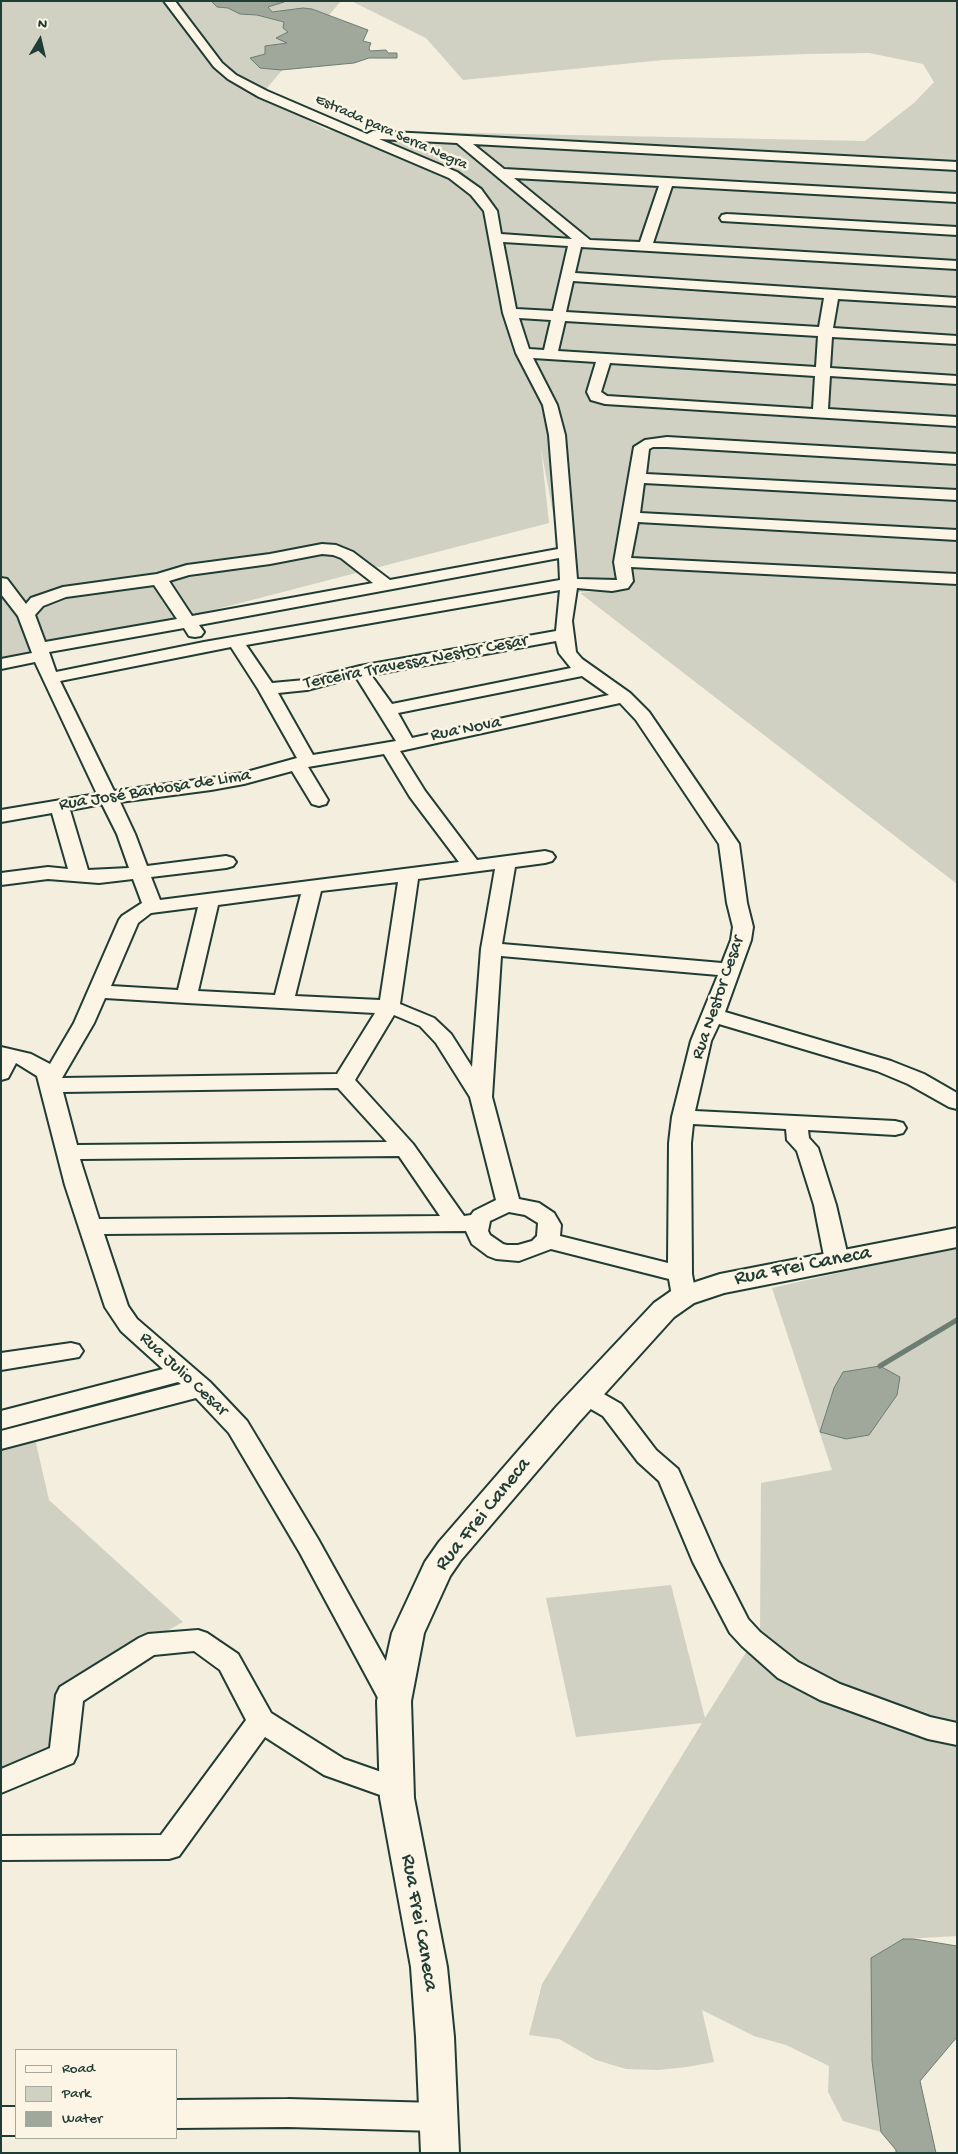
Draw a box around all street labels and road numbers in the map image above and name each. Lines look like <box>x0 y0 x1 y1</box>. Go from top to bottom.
street label: Estrada para Serra Negra <box>312 91 470 175</box>
street label: Terceira Travessa Nestor Cesar <box>302 631 530 695</box>
street label: Rua Nova <box>429 713 503 747</box>
street label: Rua José Barbosa de Lima <box>58 765 252 817</box>
street label: Rua Nestor Cesar <box>688 933 750 1063</box>
street label: Rua Frei Caneca <box>733 1241 873 1293</box>
street label: Rua Julio Cesar <box>134 1328 232 1422</box>
street label: Rua Frei Caneca <box>431 1453 537 1577</box>
street label: Rua Frei Caneca <box>394 1853 442 1993</box>

